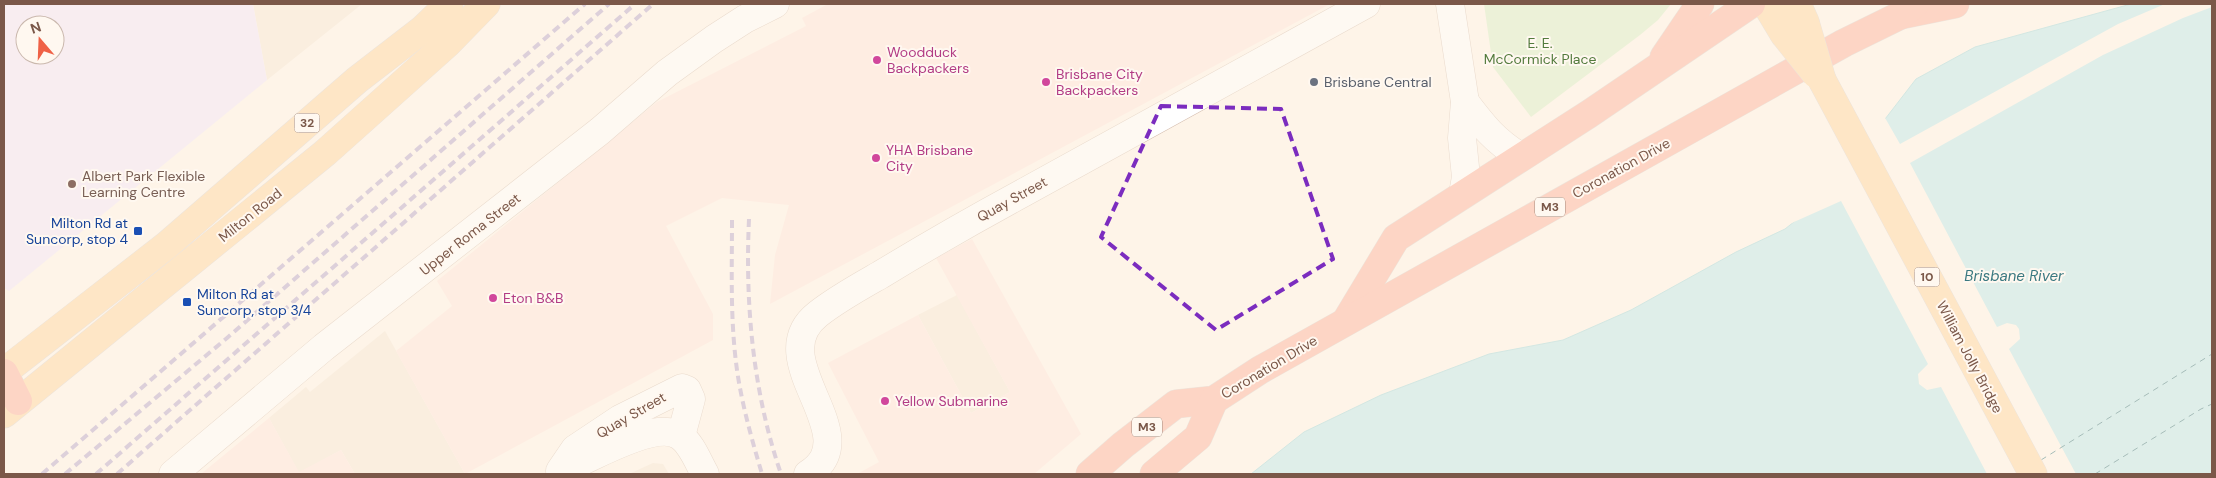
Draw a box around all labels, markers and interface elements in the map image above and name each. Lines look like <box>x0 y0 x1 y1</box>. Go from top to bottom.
north arrow <box>15 15 65 65</box>
text: N <box>28 18 44 38</box>
park label: E. E. McCormick Place <box>1484 34 1596 68</box>
place label: Woodduck Backpackers <box>887 43 969 77</box>
marker: Woodduck Backpackers <box>871 54 883 66</box>
place label: Brisbane City Backpackers <box>1056 65 1143 99</box>
place label: Brisbane Central <box>1324 73 1432 91</box>
marker: Brisbane City Backpackers <box>1040 76 1052 88</box>
marker: Brisbane Central <box>1308 76 1320 88</box>
road number: 32 <box>294 114 320 132</box>
street label: Coronation Drive <box>1569 134 1673 202</box>
place label: YHA Brisbane City <box>886 141 973 175</box>
marker: YHA Brisbane City <box>870 152 882 164</box>
place label: Albert Park Flexible Learning Centre <box>82 167 205 201</box>
street label: Quay Street <box>974 172 1050 226</box>
marker: Albert Park Flexible Learning Centre <box>66 178 78 190</box>
street label: Milton Road <box>215 184 285 246</box>
street label: Upper Roma Street <box>416 189 524 279</box>
road number: M3 <box>1535 198 1565 216</box>
place label: Milton Rd at Suncorp, stop 4 <box>26 214 128 248</box>
marker: Milton Rd at Suncorp, stop 4 <box>132 225 144 237</box>
water label: Brisbane River <box>1964 266 2064 286</box>
road number: 10 <box>1914 268 1940 286</box>
place label: Milton Rd at Suncorp, stop 3/4 <box>197 285 312 319</box>
place label: Eton B&B <box>503 289 563 307</box>
marker: Eton B&B <box>487 292 499 304</box>
marker: Milton Rd at Suncorp, stop 3/4 <box>181 296 193 308</box>
street label: William Jolly Bridge <box>1933 298 2007 416</box>
street label: Coronation Drive <box>1218 331 1320 403</box>
street label: Quay Street <box>593 388 669 442</box>
place label: Yellow Submarine <box>895 392 1008 410</box>
marker: Yellow Submarine <box>879 395 891 407</box>
road number: M3 <box>1132 418 1162 437</box>

